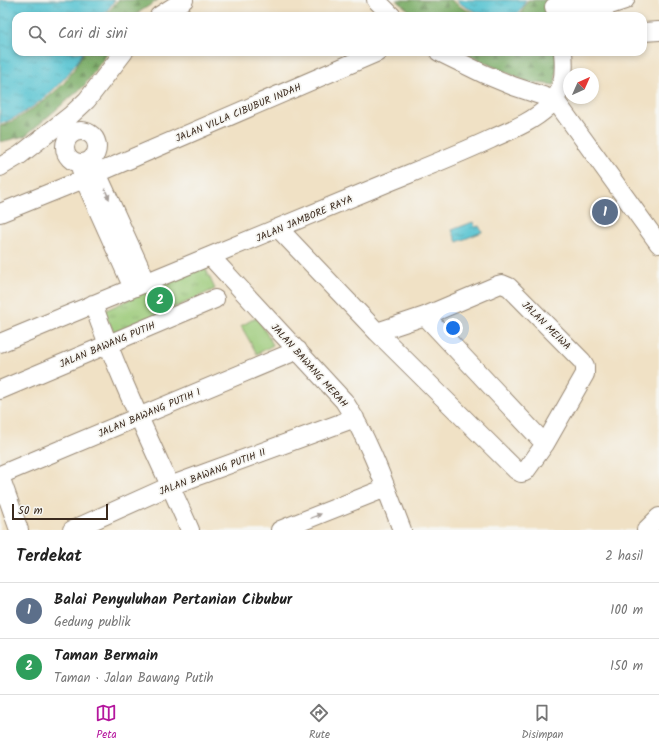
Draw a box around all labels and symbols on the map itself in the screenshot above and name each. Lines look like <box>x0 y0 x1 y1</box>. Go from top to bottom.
north arrow <box>563 68 599 104</box>
street label: JALAN VILLA CIBUBUR INDAH <box>173 79 304 147</box>
one-way arrow <box>104 188 110 199</box>
street label: JALAN JAMBORE RAYA <box>254 191 355 247</box>
pin: 1 <box>592 197 618 227</box>
pin: 2 <box>147 285 173 315</box>
street label: JALAN MEIWA <box>518 297 575 354</box>
street label: JALAN BAWANG PUTIH <box>57 317 158 372</box>
your location <box>443 318 463 338</box>
street label: JALAN BAWANG MERAH <box>267 320 352 412</box>
street label: JALAN BAWANG PUTIH I <box>96 384 203 442</box>
street label: JALAN BAWANG PUTIH II <box>157 444 268 500</box>
scale bar <box>12 502 108 521</box>
one-way arrow <box>311 512 323 518</box>

